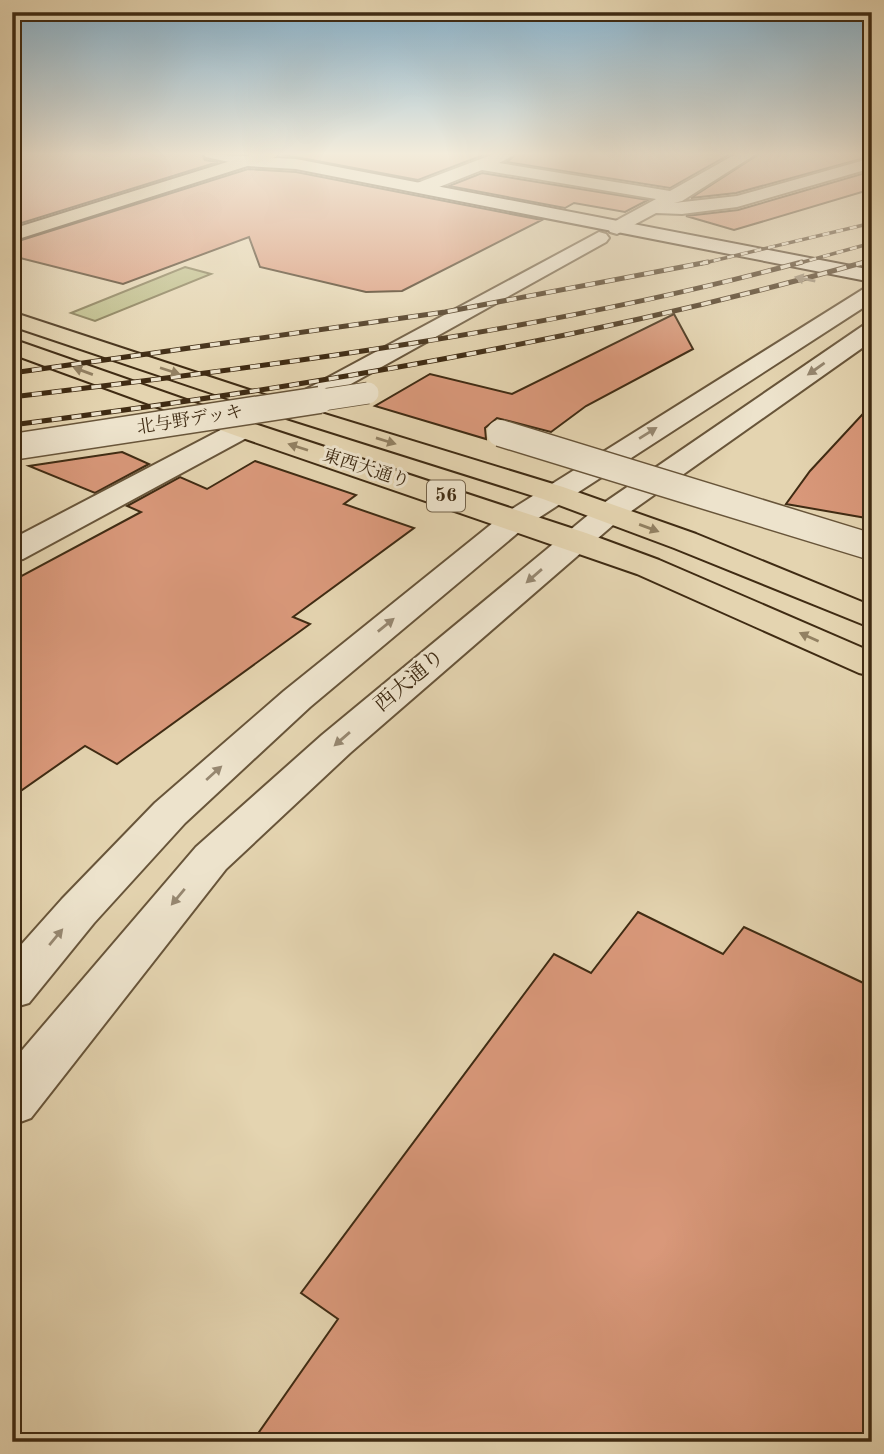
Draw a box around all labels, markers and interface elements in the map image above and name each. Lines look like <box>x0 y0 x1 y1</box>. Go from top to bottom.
one-way arrow <box>794 273 816 284</box>
one-way arrow <box>807 362 825 376</box>
one-way arrow <box>73 366 94 377</box>
one-way arrow <box>160 366 181 377</box>
street label: 北与野デッキ <box>135 401 245 437</box>
one-way arrow <box>639 426 658 439</box>
one-way arrow <box>376 437 397 447</box>
one-way arrow <box>287 441 308 452</box>
street label: 東西大通り <box>320 445 412 491</box>
road number: 56 <box>427 481 465 512</box>
one-way arrow <box>638 523 659 534</box>
one-way arrow <box>525 568 542 583</box>
one-way arrow <box>378 618 395 633</box>
one-way arrow <box>799 631 819 643</box>
street label: 西大通り <box>370 644 449 716</box>
one-way arrow <box>333 731 351 747</box>
one-way arrow <box>205 765 223 781</box>
one-way arrow <box>171 888 186 905</box>
one-way arrow <box>48 928 64 946</box>

